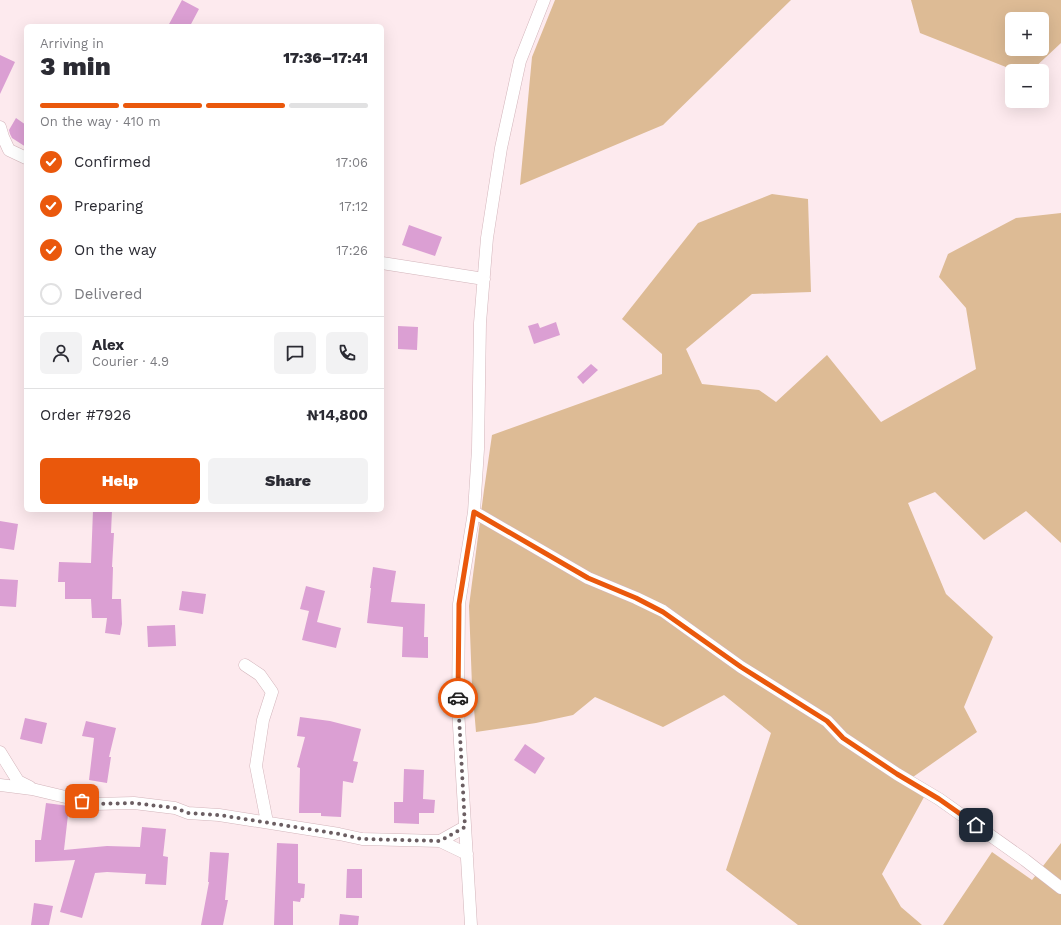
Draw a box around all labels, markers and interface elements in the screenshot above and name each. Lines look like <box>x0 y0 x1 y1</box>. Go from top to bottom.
map controls <box>1005 12 1049 108</box>
button: + <box>1005 12 1049 56</box>
text: Arriving in <box>40 36 104 51</box>
text: 17:36–17:41 <box>283 49 368 67</box>
text: 3 min <box>40 51 111 81</box>
button: − <box>1005 64 1049 108</box>
text: On the way · 410 m <box>40 114 161 129</box>
icon: check <box>40 151 62 173</box>
text: Confirmed <box>74 153 151 171</box>
text: 17:06 <box>336 155 368 170</box>
icon: check <box>40 195 62 217</box>
text: Preparing <box>74 197 143 215</box>
text: 17:12 <box>339 199 368 214</box>
icon: check <box>40 239 62 261</box>
text: On the way <box>74 241 156 259</box>
text: 17:26 <box>336 243 368 258</box>
text: Delivered <box>74 285 142 303</box>
button: person <box>40 332 82 374</box>
button: chat <box>274 332 316 374</box>
button: phone <box>326 332 368 374</box>
text: Alex <box>92 336 124 354</box>
text: Courier · 4.9 <box>92 354 169 369</box>
text: Order #7926 <box>40 406 131 424</box>
text: ₦14,800 <box>306 406 368 424</box>
button: Help <box>40 458 200 504</box>
button: Share <box>208 458 368 504</box>
courier <box>438 678 478 718</box>
icon: car <box>447 687 469 709</box>
pin <box>65 784 99 818</box>
icon: bag <box>71 790 93 812</box>
pin <box>959 808 993 842</box>
icon: home <box>965 814 987 836</box>

